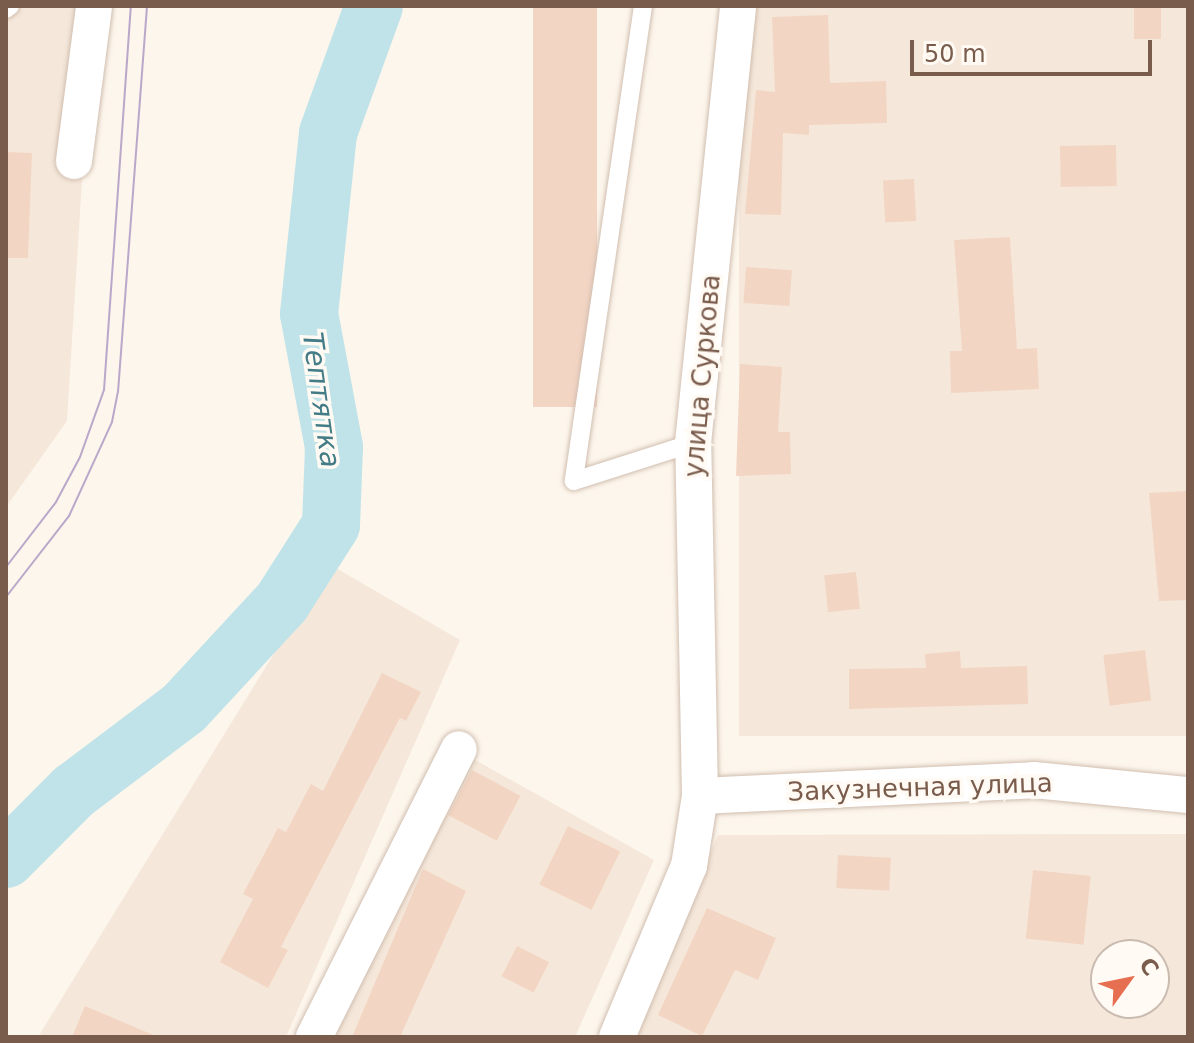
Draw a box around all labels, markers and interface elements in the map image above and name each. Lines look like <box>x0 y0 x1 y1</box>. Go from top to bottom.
scale bar <box>914 24 1156 74</box>
text: 50 m <box>924 40 986 68</box>
street label: улица Суркова <box>679 273 727 479</box>
water label: Тептятка <box>295 330 347 470</box>
street label: Закузнечная улица <box>787 768 1053 808</box>
north arrow <box>1090 939 1170 1019</box>
text: С <box>1134 953 1164 980</box>

